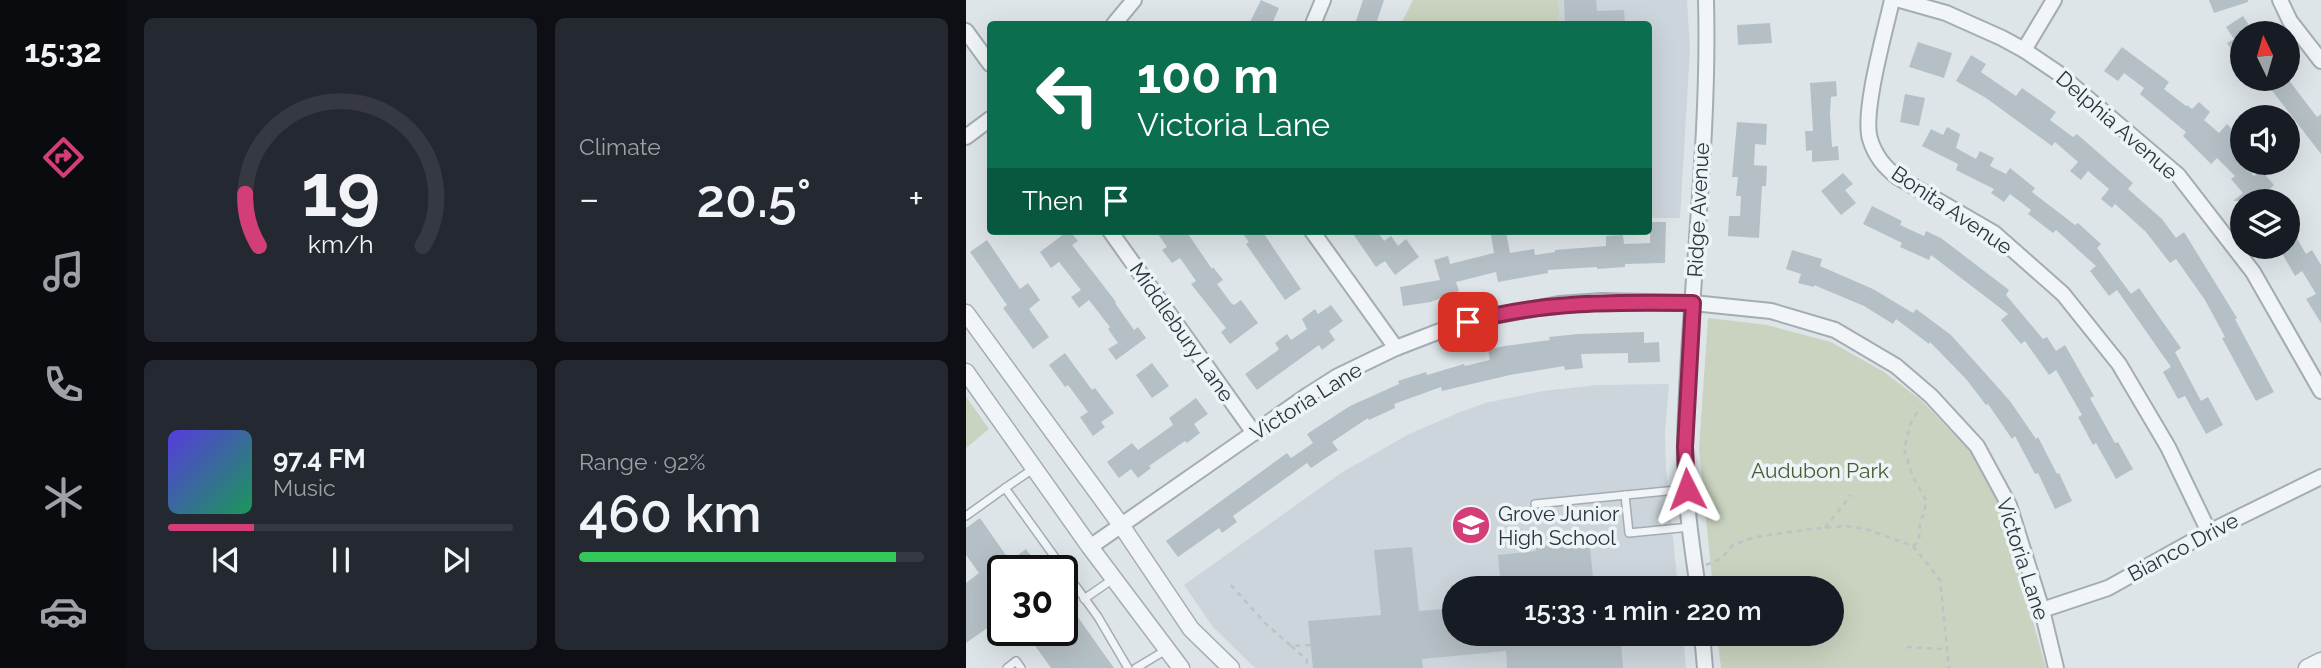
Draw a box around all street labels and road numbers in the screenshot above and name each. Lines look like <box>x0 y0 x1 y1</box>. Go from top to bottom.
street label: Delphia Avenue <box>2051 65 2183 185</box>
street label: Ridge Avenue <box>1682 142 1714 278</box>
street label: Bonita Avenue <box>1887 160 2017 260</box>
street label: Middlebury Lane <box>1125 257 1239 407</box>
street label: Victoria Lane <box>1246 357 1366 445</box>
street label: Victoria Lane <box>1992 495 2054 623</box>
street label: Bianco Drive <box>2123 507 2243 587</box>

